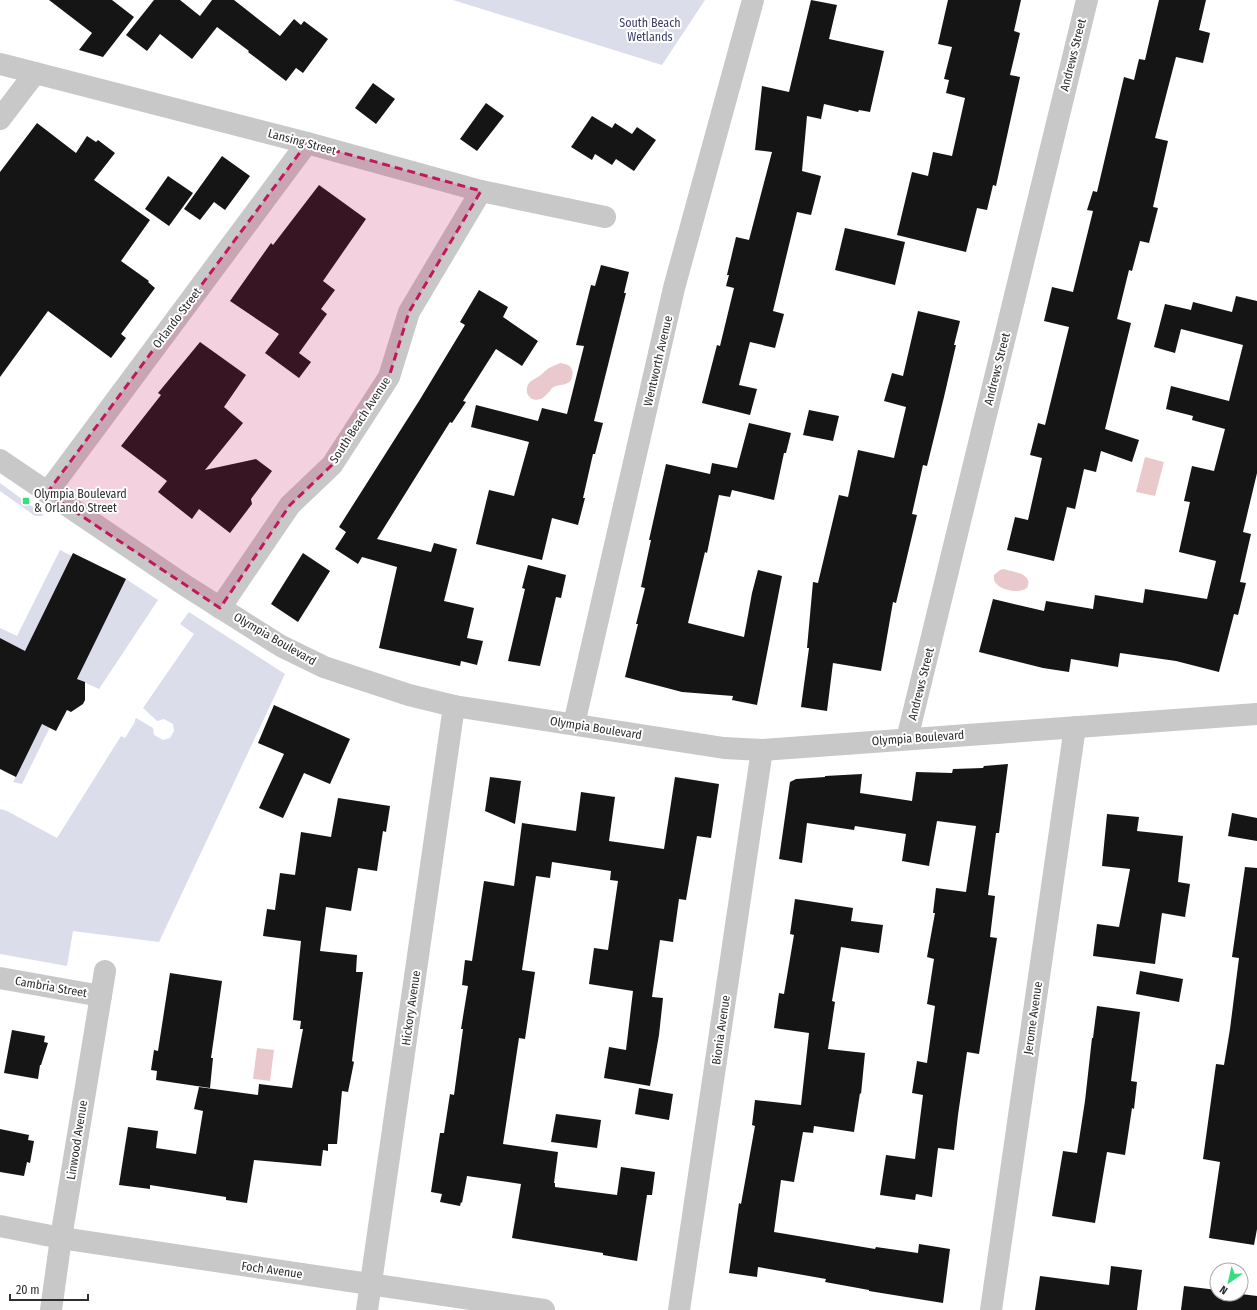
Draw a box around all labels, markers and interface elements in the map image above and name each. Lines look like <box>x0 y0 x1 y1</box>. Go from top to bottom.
park label: South Beach Wetlands <box>619 16 681 44</box>
street label: Andrews Street <box>1057 17 1089 93</box>
street label: Lansing Street <box>266 126 338 158</box>
street label: Orlando Street <box>150 285 204 351</box>
street label: Wentworth Avenue <box>641 314 675 408</box>
street label: Andrews Street <box>981 331 1013 407</box>
street label: South Beach Avenue <box>327 374 393 466</box>
place label: Olympia Boulevard & Orlando Street <box>34 487 127 515</box>
marker: Olympia Boulevard & Orlando Street <box>21 496 31 506</box>
street label: Olympia Boulevard <box>231 610 319 668</box>
street label: Andrews Street <box>905 646 937 722</box>
street label: Olympia Boulevard <box>549 714 643 742</box>
street label: Olympia Boulevard <box>871 728 965 748</box>
street label: Hickory Avenue <box>399 970 423 1046</box>
street label: Cambria Street <box>14 974 88 1000</box>
street label: Jerome Avenue <box>1021 981 1045 1055</box>
street label: Bionia Avenue <box>709 994 733 1066</box>
street label: Linwood Avenue <box>64 1099 90 1181</box>
street label: Foch Avenue <box>241 1259 303 1281</box>
north arrow <box>1209 1262 1249 1302</box>
scale bar <box>10 1276 88 1302</box>
text: 20 m <box>16 1283 40 1297</box>
text: N <box>1217 1283 1230 1297</box>

